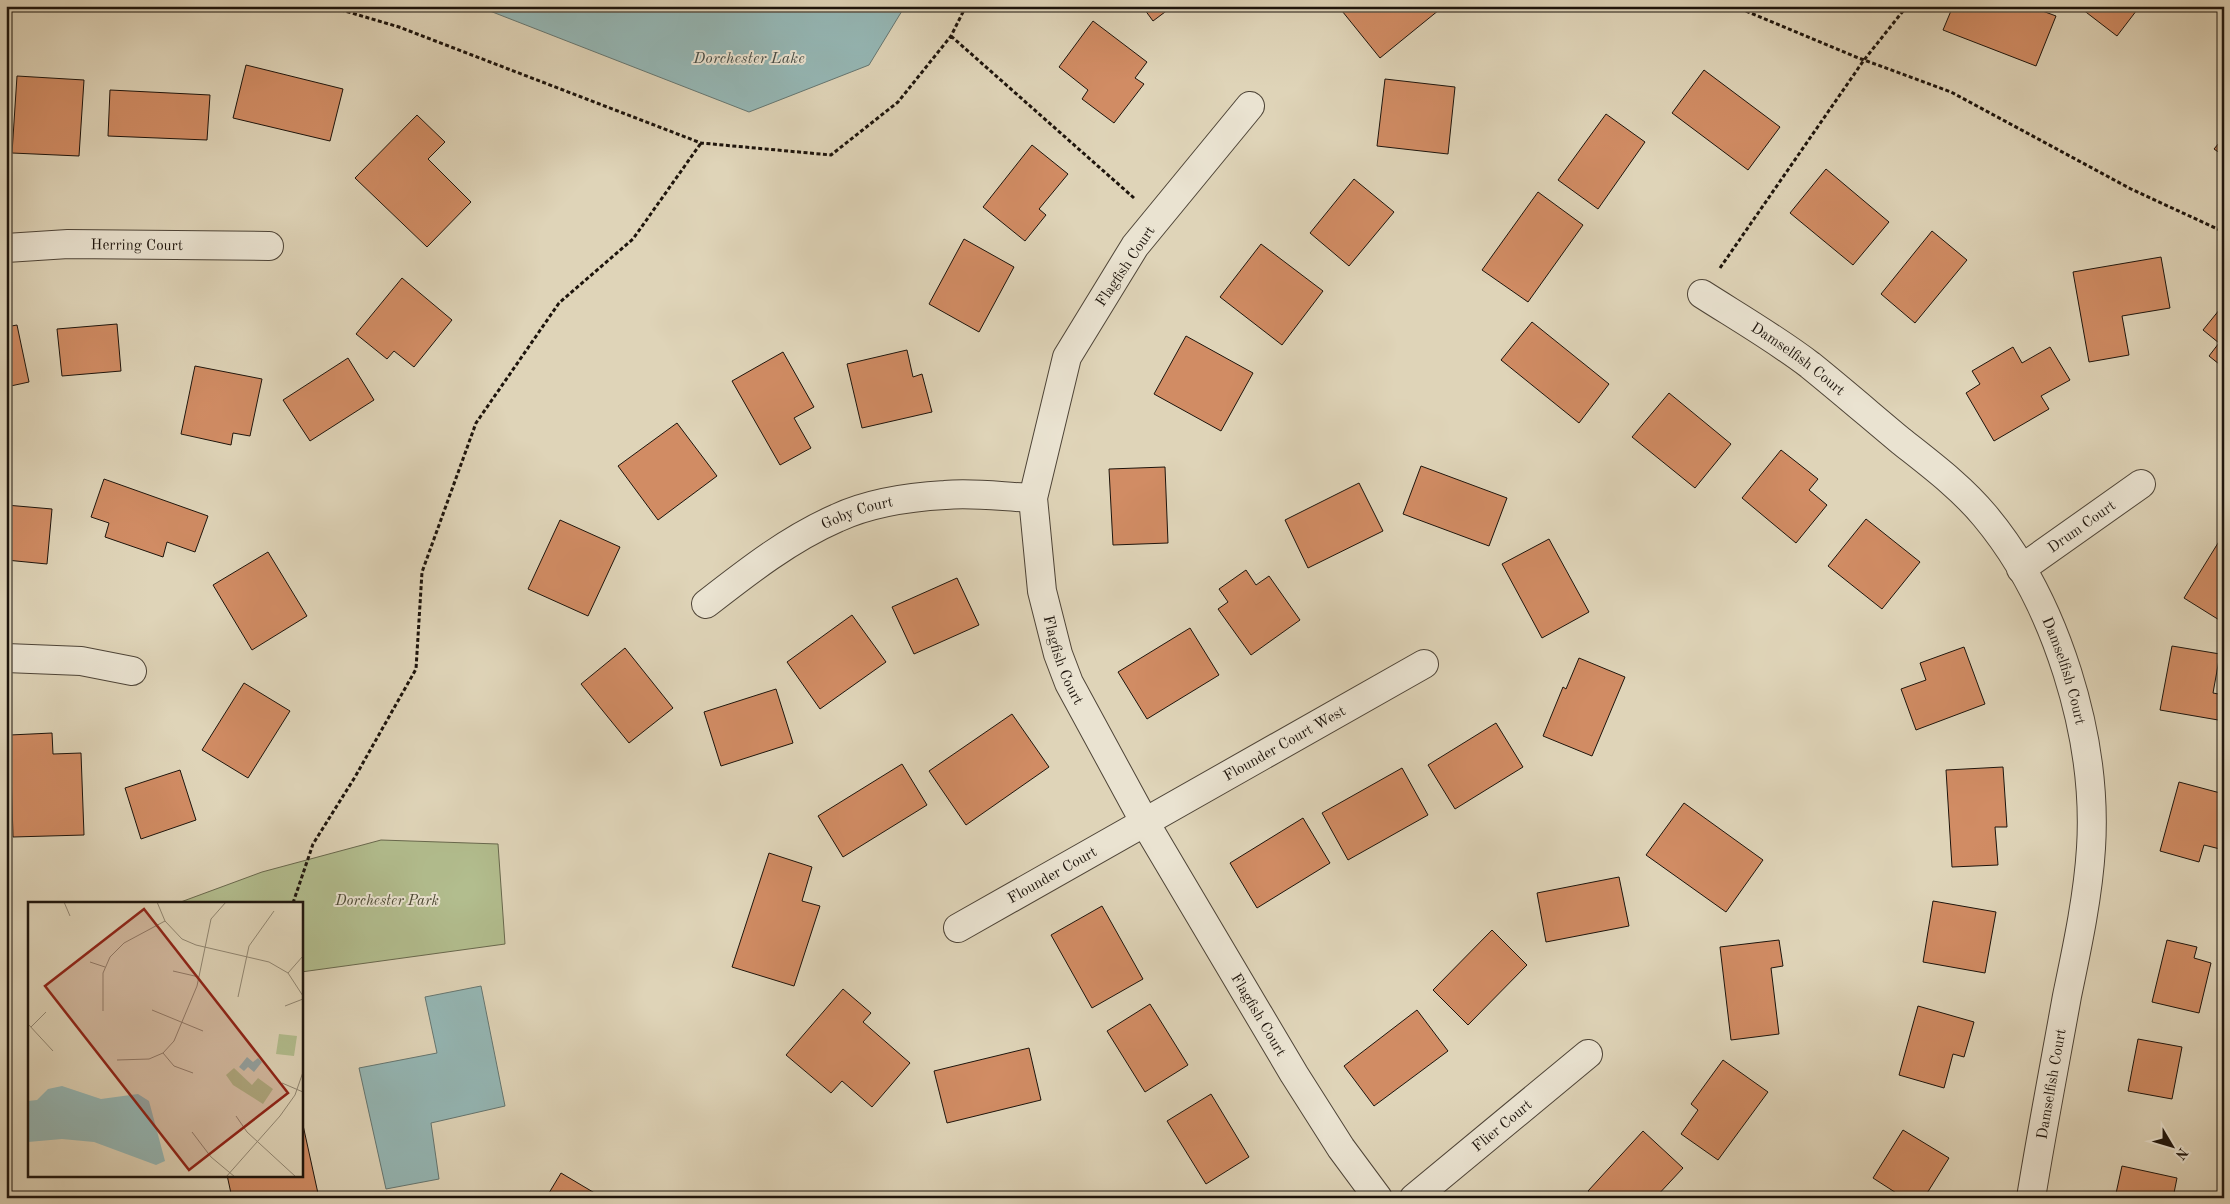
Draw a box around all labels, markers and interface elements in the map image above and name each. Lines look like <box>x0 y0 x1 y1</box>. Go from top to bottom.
water label: Dorchester Lake <box>692 51 805 67</box>
street label: Flagfish Court <box>1094 224 1159 310</box>
street label: Herring Court <box>91 238 183 254</box>
street label: Damselfish Court <box>1748 321 1847 399</box>
street label: Goby Court <box>819 495 894 533</box>
street label: Drum Court <box>2046 499 2119 556</box>
street label: Flagfish Court <box>1040 614 1085 707</box>
street label: Damselfish Court <box>2038 615 2087 726</box>
street label: Flounder Court West <box>1222 704 1348 785</box>
street label: Flounder Court <box>1006 845 1100 907</box>
park label: Dorchester Park <box>334 894 439 909</box>
inset map <box>28 902 302 1176</box>
street label: Flagfish Court <box>1227 971 1288 1059</box>
street label: Damselfish Court <box>2035 1028 2070 1141</box>
street label: Flier Court <box>1470 1098 1535 1155</box>
north arrow <box>2148 1122 2198 1172</box>
text: N <box>2172 1145 2190 1162</box>

